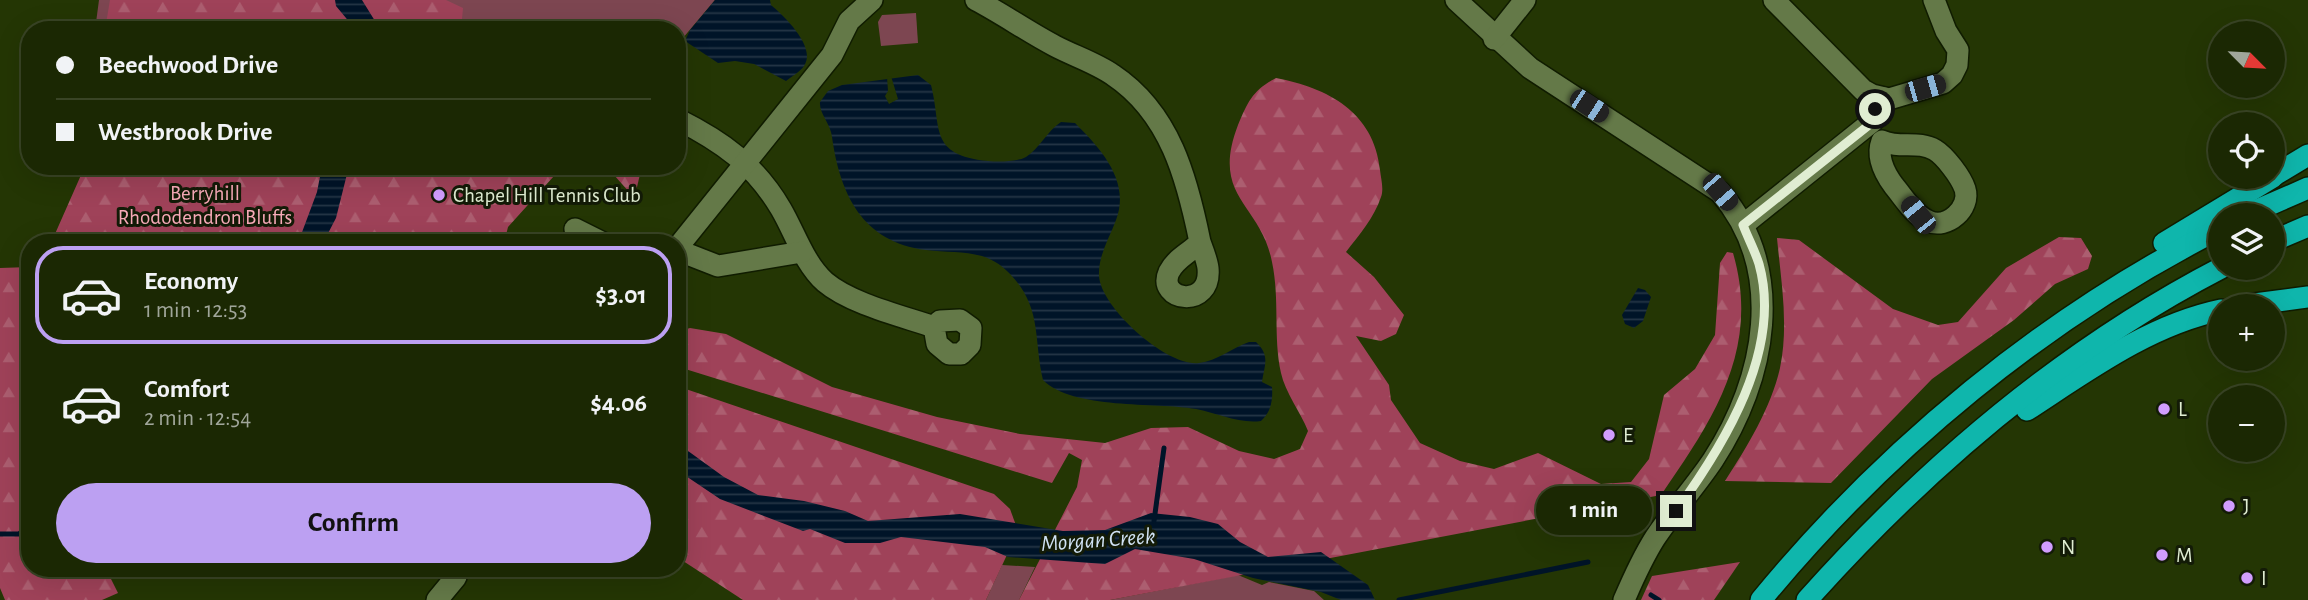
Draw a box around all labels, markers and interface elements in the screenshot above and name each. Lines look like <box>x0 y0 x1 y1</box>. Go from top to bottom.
north arrow <box>2208 21 2286 98</box>
map controls <box>2208 21 2285 462</box>
text: Beechwood Drive <box>98 52 278 78</box>
car <box>1902 72 1949 104</box>
car <box>1566 86 1613 126</box>
route start <box>1859 93 1891 125</box>
button: locate <box>2208 112 2285 189</box>
text: Westbrook Drive <box>98 119 273 145</box>
car <box>1699 169 1742 215</box>
park label: Berryhill Rhododendron Bluffs <box>118 183 292 228</box>
place label: Chapel Hill Tennis Club <box>453 185 641 206</box>
marker: Chapel Hill Tennis Club <box>431 187 447 203</box>
car <box>1897 192 1940 238</box>
button: layers <box>2208 203 2285 280</box>
icon: car <box>60 264 123 327</box>
text: Economy <box>144 268 238 294</box>
text: $3.01 <box>595 282 647 308</box>
button: + <box>2208 294 2285 371</box>
text: 1 min · 12:53 <box>144 299 247 322</box>
icon: car <box>60 372 123 435</box>
text: Comfort <box>144 376 229 402</box>
button: − <box>2208 385 2285 462</box>
text: $4.06 <box>590 390 647 416</box>
place label: L <box>2178 399 2187 420</box>
marker: L <box>2156 401 2172 417</box>
text: 2 min · 12:54 <box>144 407 251 430</box>
place label: E <box>1623 425 1633 446</box>
marker: E <box>1601 427 1617 443</box>
button: Confirm <box>56 483 651 563</box>
callout: 1 min <box>1536 486 1652 536</box>
route end <box>1660 495 1692 527</box>
place label: J <box>2243 496 2250 517</box>
marker: J <box>2221 498 2237 514</box>
text: 1 min <box>1570 499 1618 522</box>
water label: Morgan Creek <box>1040 525 1156 556</box>
place label: N <box>2061 537 2075 558</box>
marker: N <box>2039 539 2055 555</box>
place label: M <box>2176 545 2193 566</box>
marker: M <box>2154 547 2170 563</box>
place label: I <box>2261 568 2267 589</box>
marker: I <box>2239 570 2255 586</box>

